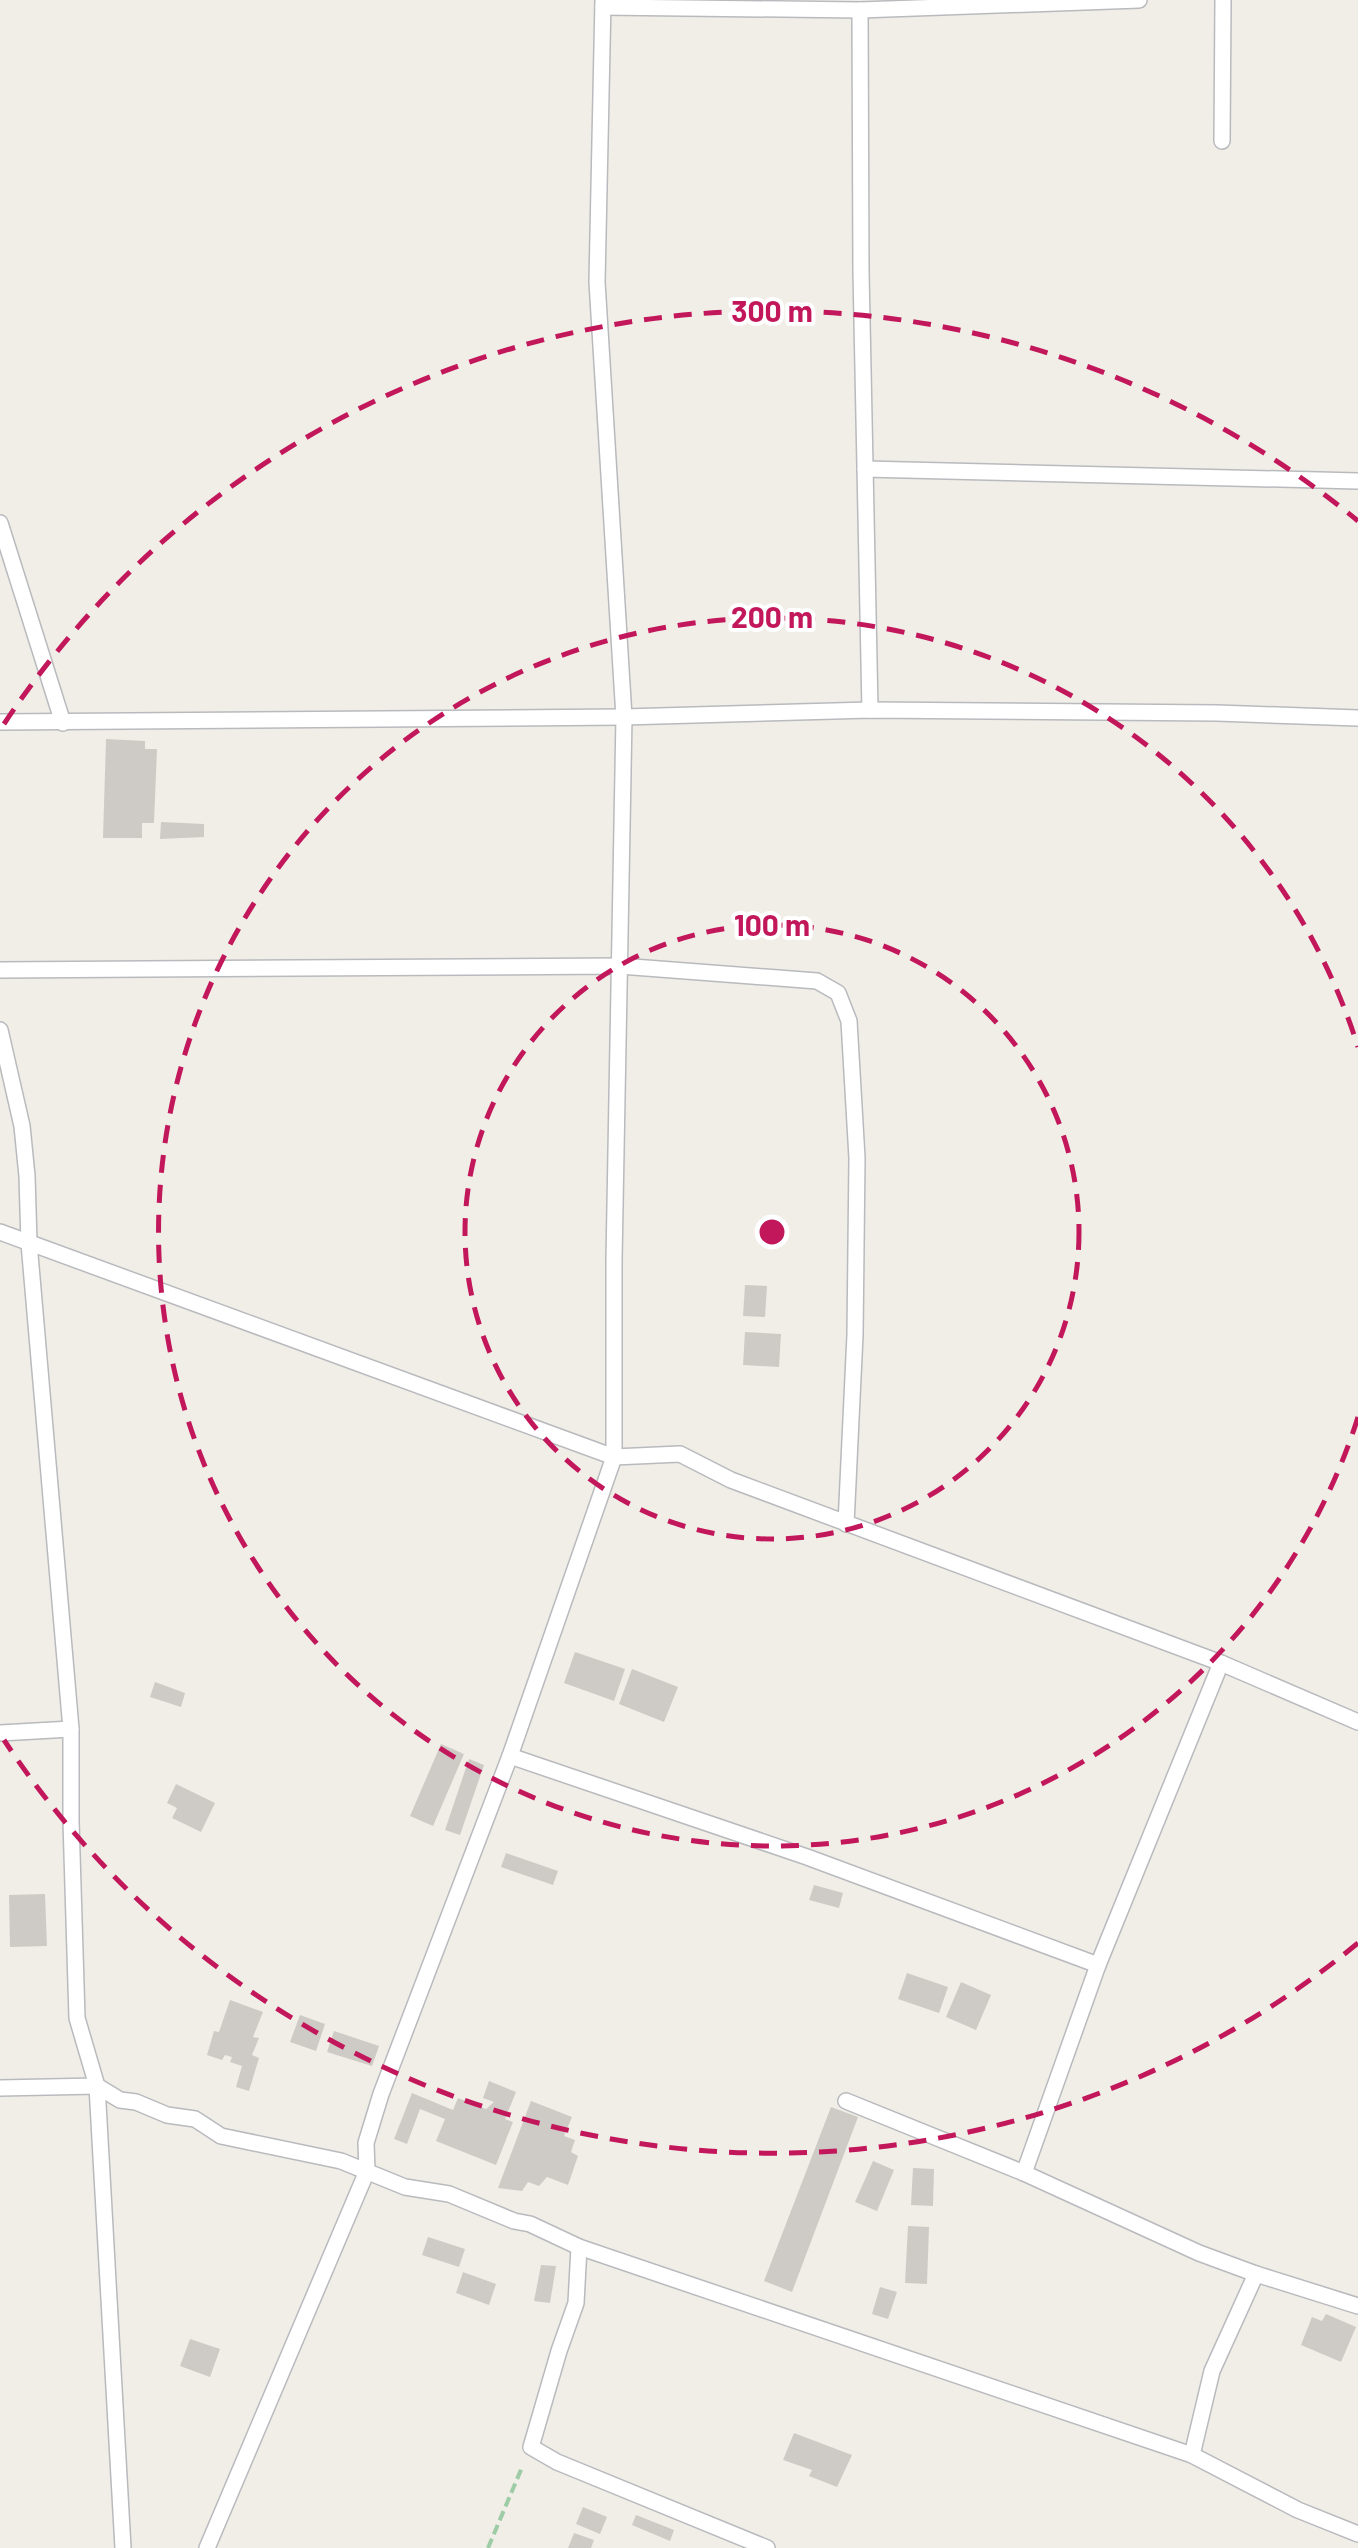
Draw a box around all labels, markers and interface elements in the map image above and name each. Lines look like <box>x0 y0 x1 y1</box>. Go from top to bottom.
text: 300 m <box>731 292 813 328</box>
text: 200 m <box>731 598 813 634</box>
text: 100 m <box>734 906 810 942</box>
centre of rings <box>754 1214 790 1250</box>

